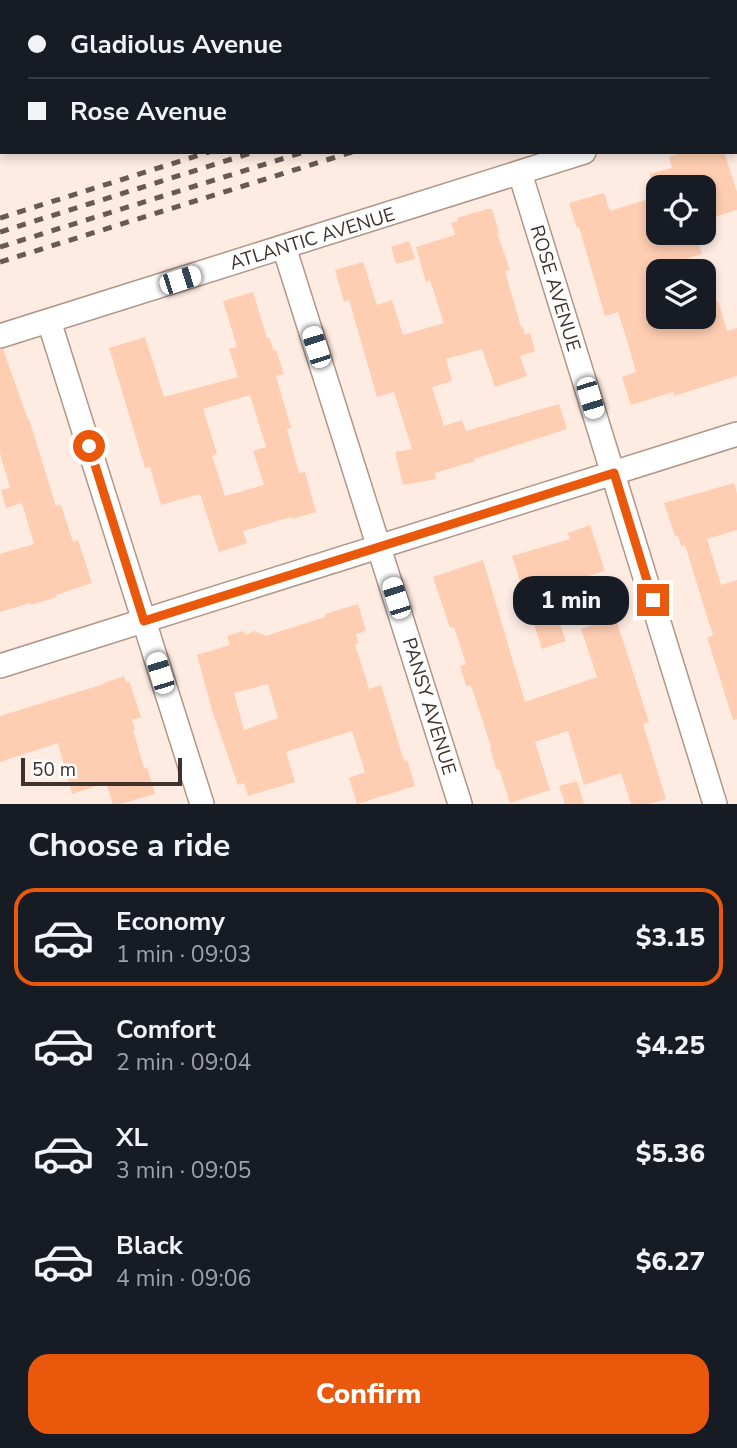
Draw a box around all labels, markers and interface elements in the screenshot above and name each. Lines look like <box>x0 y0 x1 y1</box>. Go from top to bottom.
text: Gladiolus Avenue <box>70 27 282 62</box>
text: Rose Avenue <box>70 94 227 129</box>
map controls <box>646 175 716 329</box>
button: locate <box>646 175 716 245</box>
street label: ATLANTIC AVENUE <box>226 201 398 276</box>
street label: ROSE AVENUE <box>523 222 587 355</box>
button: layers <box>646 259 716 329</box>
car <box>157 264 204 296</box>
car <box>300 324 333 370</box>
car <box>574 375 607 421</box>
route start <box>73 430 105 462</box>
car <box>380 575 413 621</box>
callout: 1 min <box>513 576 628 624</box>
route end <box>637 584 669 616</box>
text: 1 min <box>541 585 601 616</box>
street label: PANSY AVENUE <box>396 635 462 778</box>
car <box>144 650 177 696</box>
scale bar <box>21 755 182 787</box>
text: 50 m <box>32 757 76 783</box>
text: Choose a ride <box>28 824 230 867</box>
text: Economy <box>116 904 225 939</box>
icon: car <box>32 906 95 969</box>
text: $3.15 <box>636 920 705 955</box>
text: 1 min · 09:03 <box>116 939 251 970</box>
text: Comfort <box>116 1012 216 1047</box>
icon: car <box>32 1014 95 1077</box>
text: $4.25 <box>636 1028 705 1063</box>
text: 2 min · 09:04 <box>116 1047 251 1078</box>
text: XL <box>116 1120 148 1155</box>
icon: car <box>32 1122 95 1185</box>
text: $5.36 <box>636 1136 705 1171</box>
text: 3 min · 09:05 <box>116 1155 251 1186</box>
text: Black <box>116 1228 183 1263</box>
icon: car <box>32 1230 95 1293</box>
text: $6.27 <box>636 1244 705 1279</box>
text: 4 min · 09:06 <box>116 1263 251 1294</box>
button: Confirm <box>28 1354 709 1434</box>

